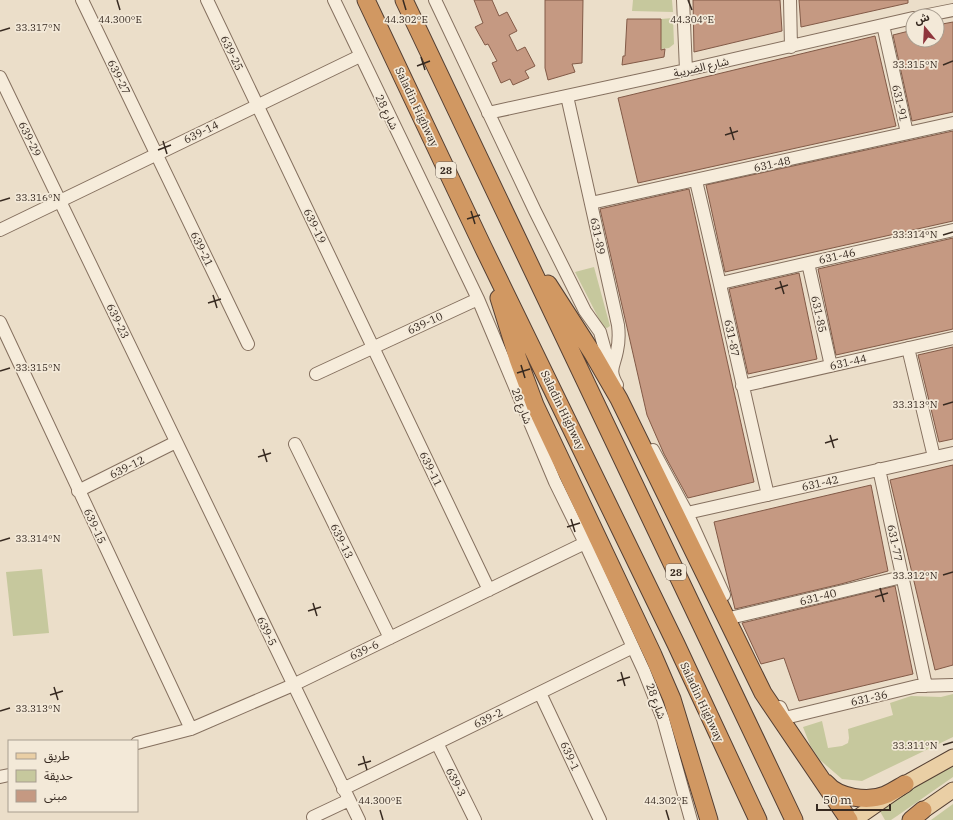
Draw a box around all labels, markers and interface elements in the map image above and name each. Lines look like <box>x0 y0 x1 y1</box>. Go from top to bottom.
north arrow <box>905 8 945 48</box>
text: ش <box>913 10 931 27</box>
text: 44.300°E <box>98 13 142 26</box>
text: 44.302°E <box>384 13 428 26</box>
text: 44.304°E <box>670 13 714 26</box>
text: 33.317°N <box>15 21 61 34</box>
street label: 639-25 <box>218 33 246 73</box>
street label: شارع الضريبة <box>672 54 731 81</box>
street label: 639-27 <box>105 57 133 97</box>
text: 33.315°N <box>892 58 938 71</box>
street label: Saladin Highway <box>392 65 442 149</box>
street label: 631-91 <box>889 83 911 123</box>
street label: شارع 28 <box>372 92 402 133</box>
street label: 639-14 <box>181 117 221 146</box>
street label: 639-29 <box>16 119 44 159</box>
street label: 631-48 <box>752 153 792 175</box>
road number: 28 <box>436 162 456 178</box>
text: 33.316°N <box>15 191 61 204</box>
street label: 639-19 <box>301 206 329 246</box>
street label: 631-89 <box>587 216 609 256</box>
text: 33.314°N <box>892 228 938 241</box>
street label: 639-21 <box>188 229 216 269</box>
street label: 631-46 <box>817 245 857 267</box>
street label: 631-85 <box>808 294 830 334</box>
street label: 639-23 <box>104 301 132 341</box>
street label: 639-10 <box>405 309 445 337</box>
street label: 631-87 <box>721 318 743 358</box>
street label: 631-44 <box>828 351 868 373</box>
text: 33.315°N <box>15 361 61 374</box>
street label: Saladin Highway <box>538 368 588 452</box>
street label: شارع 28 <box>508 386 535 427</box>
text: 33.313°N <box>892 398 938 411</box>
street label: 639-11 <box>417 449 445 489</box>
street label: 639-12 <box>107 453 147 481</box>
street label: 631-42 <box>800 472 840 494</box>
street label: 639-15 <box>81 506 109 546</box>
street label: 639-13 <box>328 521 356 561</box>
street label: 631-77 <box>884 523 906 563</box>
text: 33.314°N <box>15 532 61 545</box>
road number: 28 <box>666 564 686 580</box>
text: 33.312°N <box>892 569 938 582</box>
street label: 631-40 <box>798 586 838 608</box>
street label: 639-5 <box>254 614 280 648</box>
street label: 639-6 <box>347 637 381 663</box>
street label: Saladin Highway <box>677 660 727 744</box>
street label: شارع 28 <box>642 681 669 722</box>
street label: 631-36 <box>849 687 889 709</box>
text: 33.313°N <box>15 702 61 715</box>
street label: 639-2 <box>471 705 505 731</box>
street label: 639-1 <box>557 739 583 773</box>
text: 33.311°N <box>892 739 938 752</box>
legend <box>8 740 138 812</box>
text: طريق <box>44 748 70 764</box>
street label: 639-3 <box>443 765 469 799</box>
text: حديقة <box>44 768 73 783</box>
scale bar <box>817 786 890 812</box>
text: مبنى <box>44 788 67 803</box>
text: 50 m <box>823 792 852 807</box>
text: 44.300°E <box>358 794 402 807</box>
text: 44.302°E <box>644 794 688 807</box>

